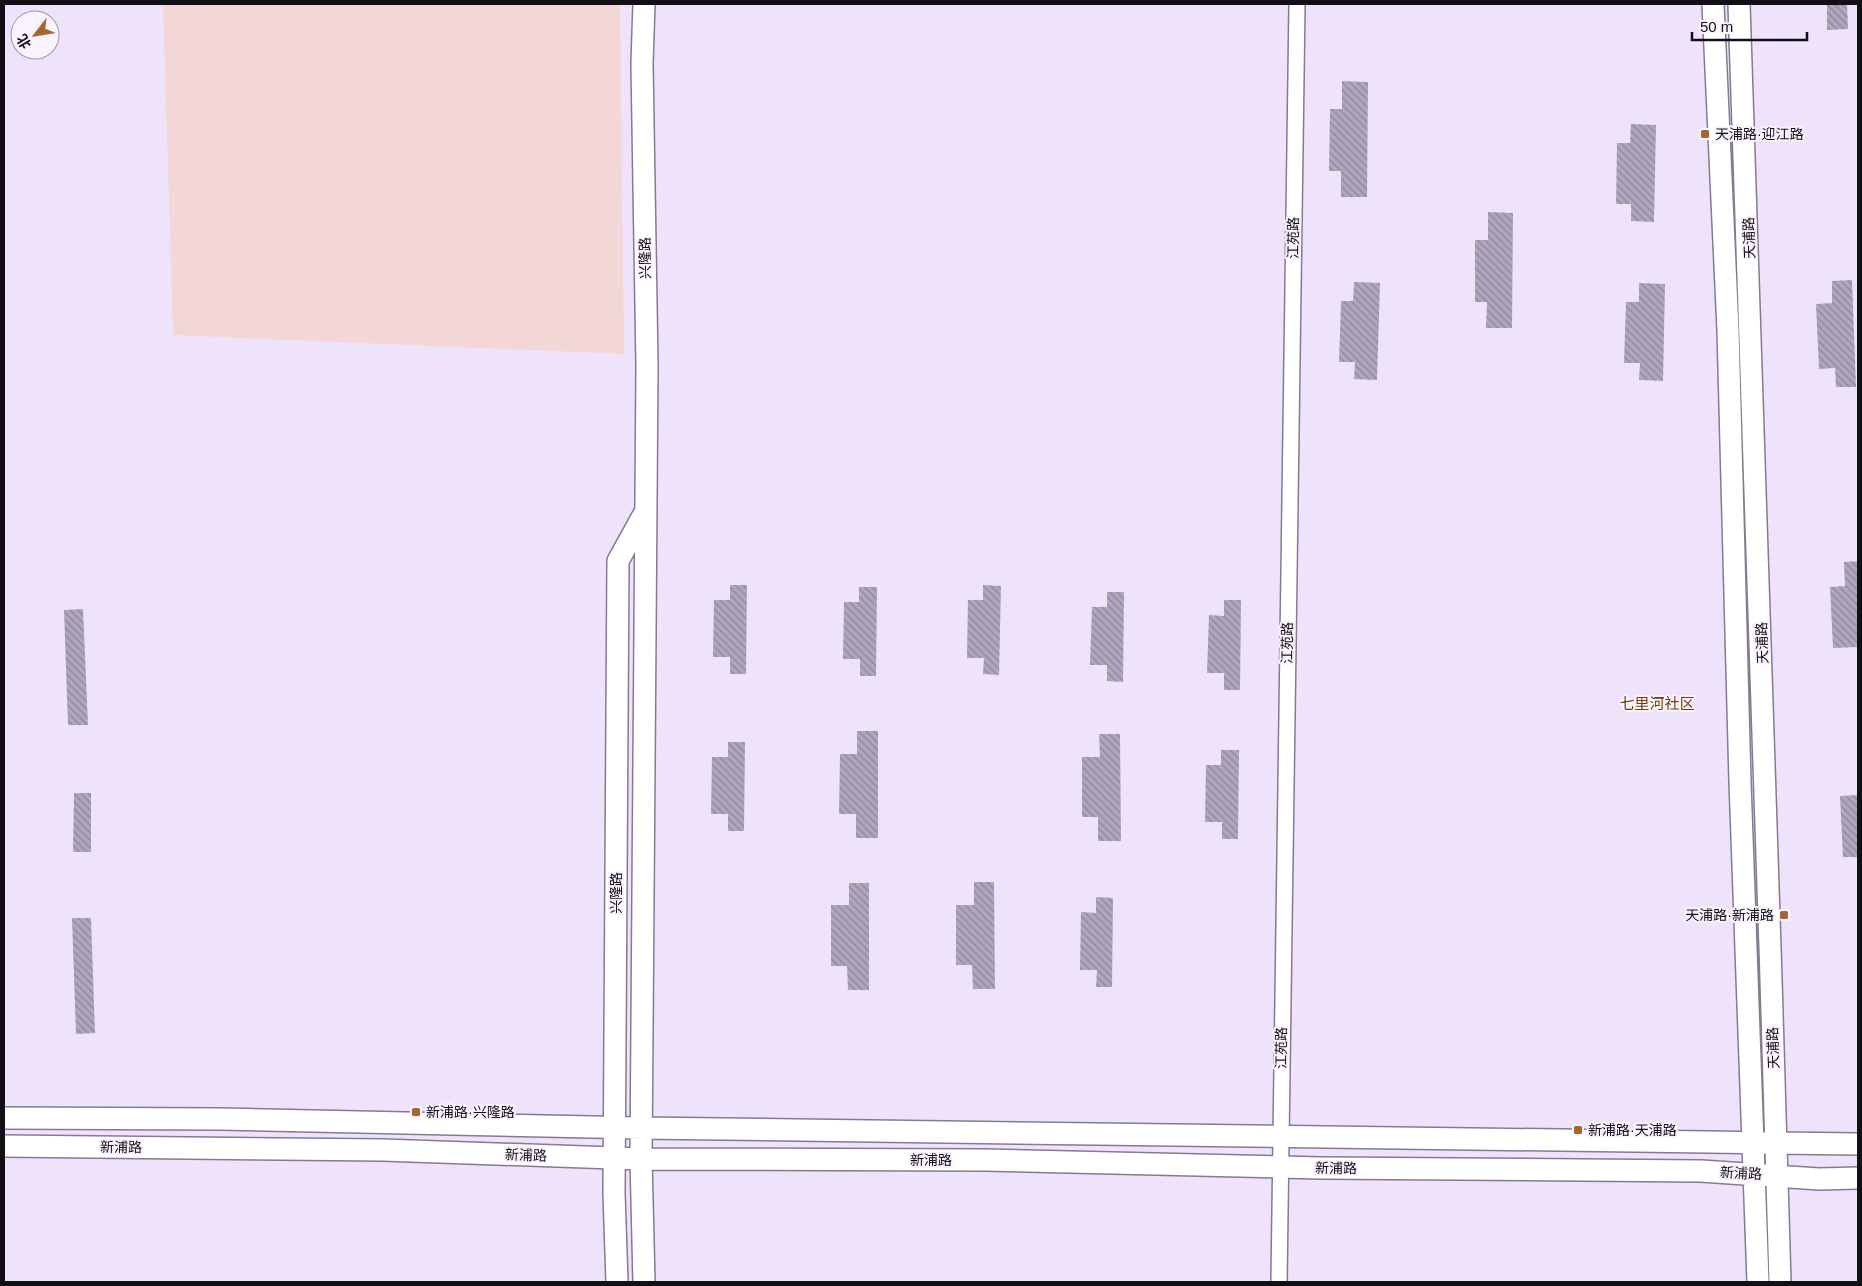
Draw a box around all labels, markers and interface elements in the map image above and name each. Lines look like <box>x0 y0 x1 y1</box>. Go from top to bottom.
north arrow <box>10 10 60 60</box>
scale bar <box>1692 10 1807 42</box>
text: 50 m <box>1700 18 1733 35</box>
text: 北 <box>13 32 34 52</box>
place label: 天浦路·迎江路 <box>1715 126 1804 142</box>
marker: 天浦路·迎江路 <box>1699 128 1711 140</box>
street label: 江苑路 <box>1285 217 1301 259</box>
street label: 天浦路 <box>1740 217 1758 259</box>
street label: 兴隆路 <box>637 237 653 279</box>
street label: 江苑路 <box>1279 622 1295 664</box>
street label: 天浦路 <box>1753 622 1771 664</box>
district label: 七里河社区 <box>1619 695 1695 712</box>
street label: 兴隆路 <box>608 872 624 914</box>
place label: 天浦路·新浦路 <box>1685 907 1774 923</box>
marker: 天浦路·新浦路 <box>1778 909 1790 921</box>
street label: 江苑路 <box>1273 1027 1289 1069</box>
street label: 天浦路 <box>1764 1027 1782 1069</box>
place label: 新浦路·兴隆路 <box>426 1104 515 1120</box>
marker: 新浦路·兴隆路 <box>410 1106 422 1118</box>
place label: 新浦路·天浦路 <box>1588 1122 1677 1138</box>
marker: 新浦路·天浦路 <box>1572 1124 1584 1136</box>
street label: 新浦路 <box>100 1139 142 1155</box>
street label: 新浦路 <box>505 1146 547 1164</box>
street label: 新浦路 <box>910 1152 952 1168</box>
street label: 新浦路 <box>1315 1160 1357 1176</box>
street label: 新浦路 <box>1720 1164 1762 1182</box>

